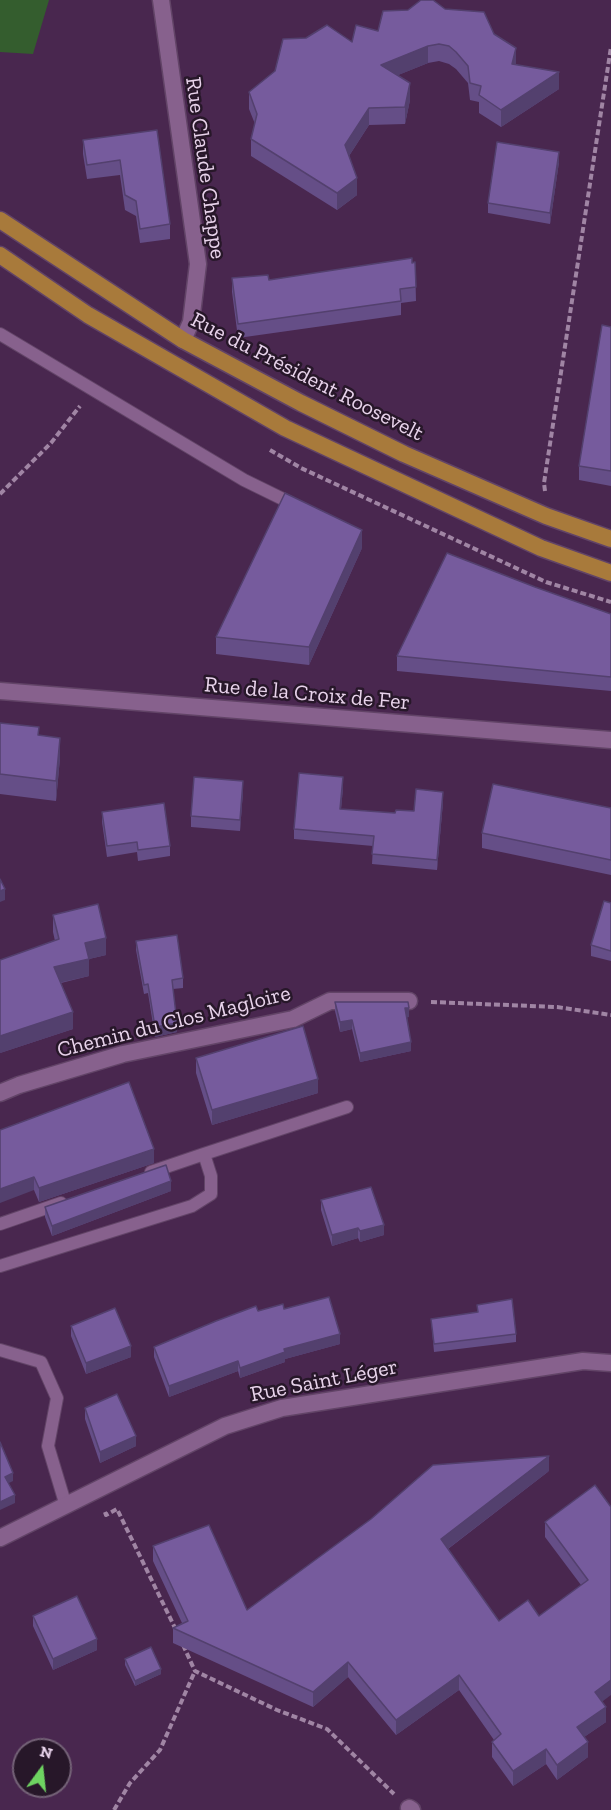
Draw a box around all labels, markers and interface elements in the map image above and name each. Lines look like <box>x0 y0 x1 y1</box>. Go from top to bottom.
street label: Rue Claude Chappe <box>179 75 231 261</box>
street label: Rue du Président Roosevelt <box>186 307 428 447</box>
street label: Rue de la Croix de Fer <box>203 672 411 716</box>
street label: Chemin du Clos Magloire <box>54 980 294 1064</box>
street label: Rue Saint Léger <box>248 1354 400 1408</box>
north arrow <box>12 1738 72 1798</box>
text: N <box>38 1741 55 1763</box>

